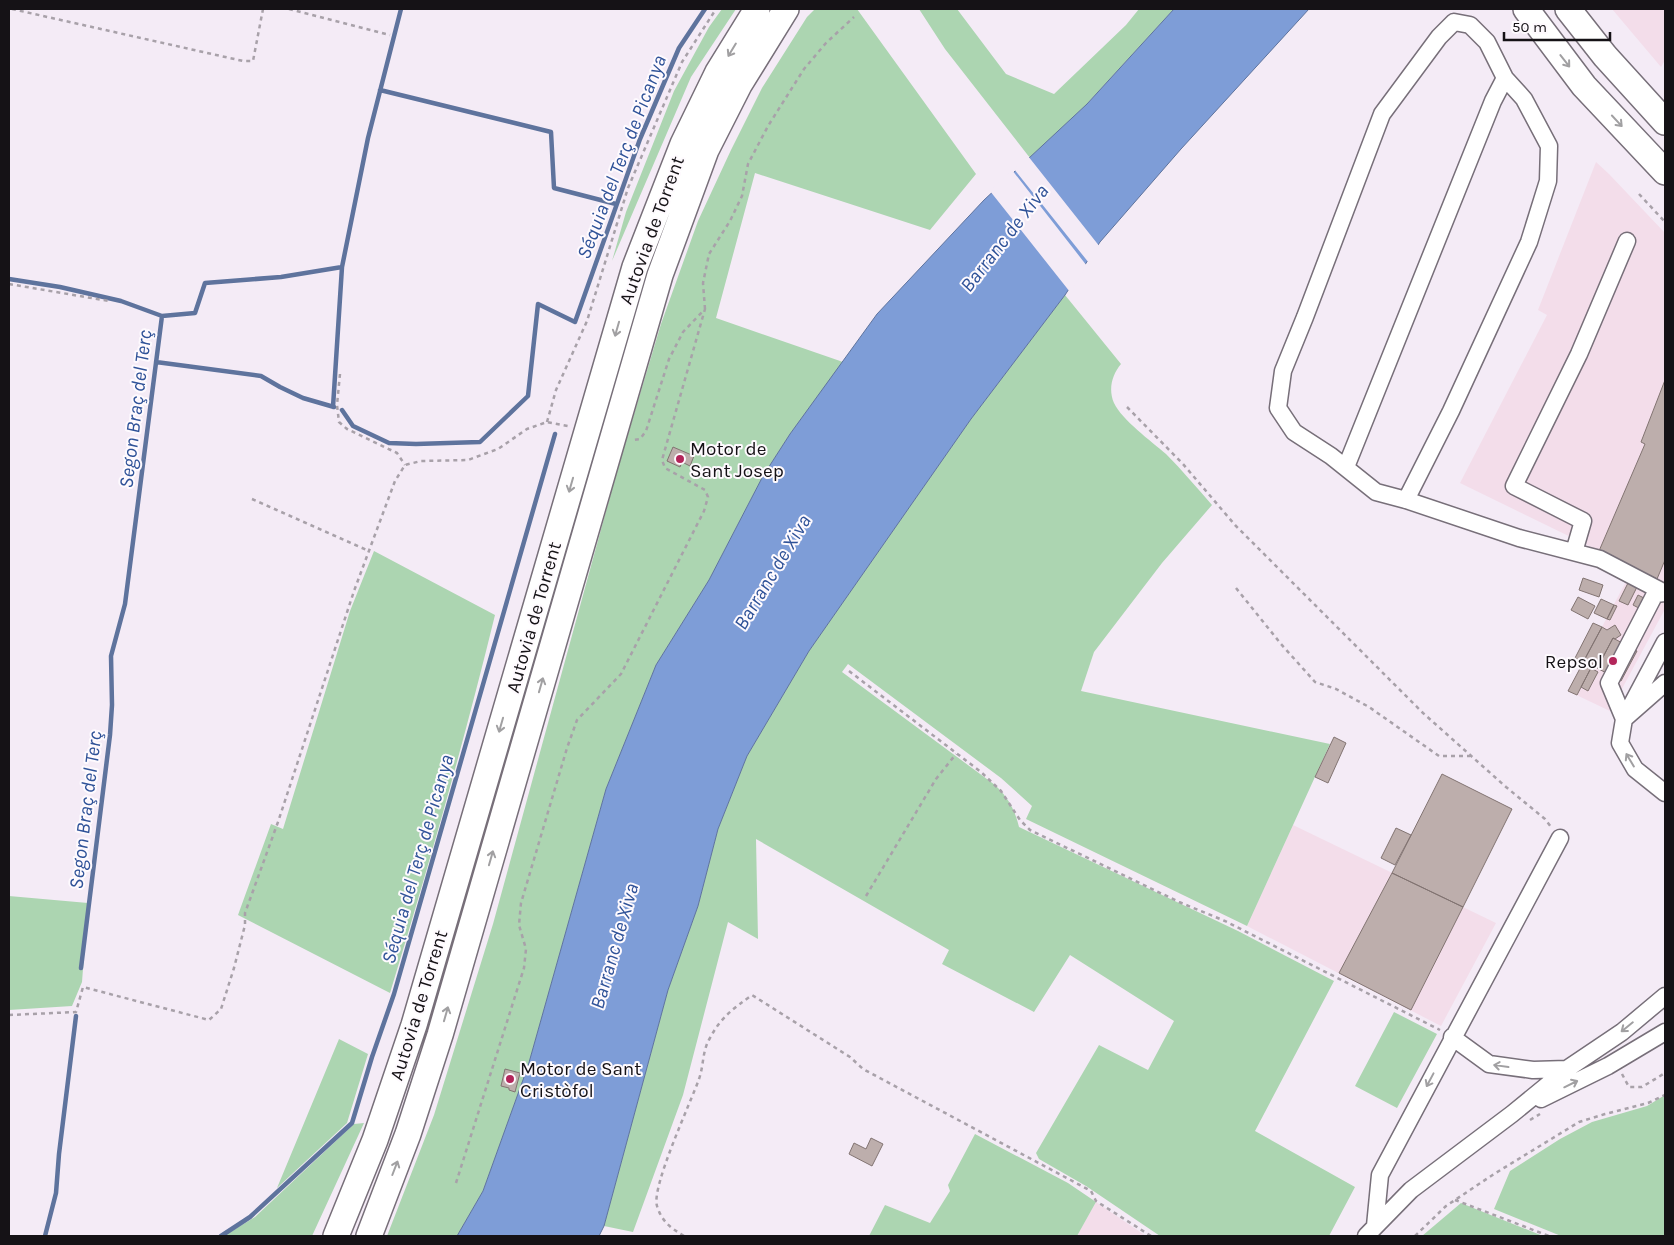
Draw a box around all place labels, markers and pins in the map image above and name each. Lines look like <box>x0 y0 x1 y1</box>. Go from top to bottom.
place label: Motor de Sant Josep <box>690 438 784 482</box>
marker: Motor de Sant Josep <box>674 453 686 465</box>
place label: Repsol <box>1545 651 1603 673</box>
marker: Repsol <box>1607 655 1619 667</box>
place label: Motor de Sant Cristòfol <box>520 1058 641 1102</box>
marker: Motor de Sant Cristòfol <box>504 1073 516 1085</box>

